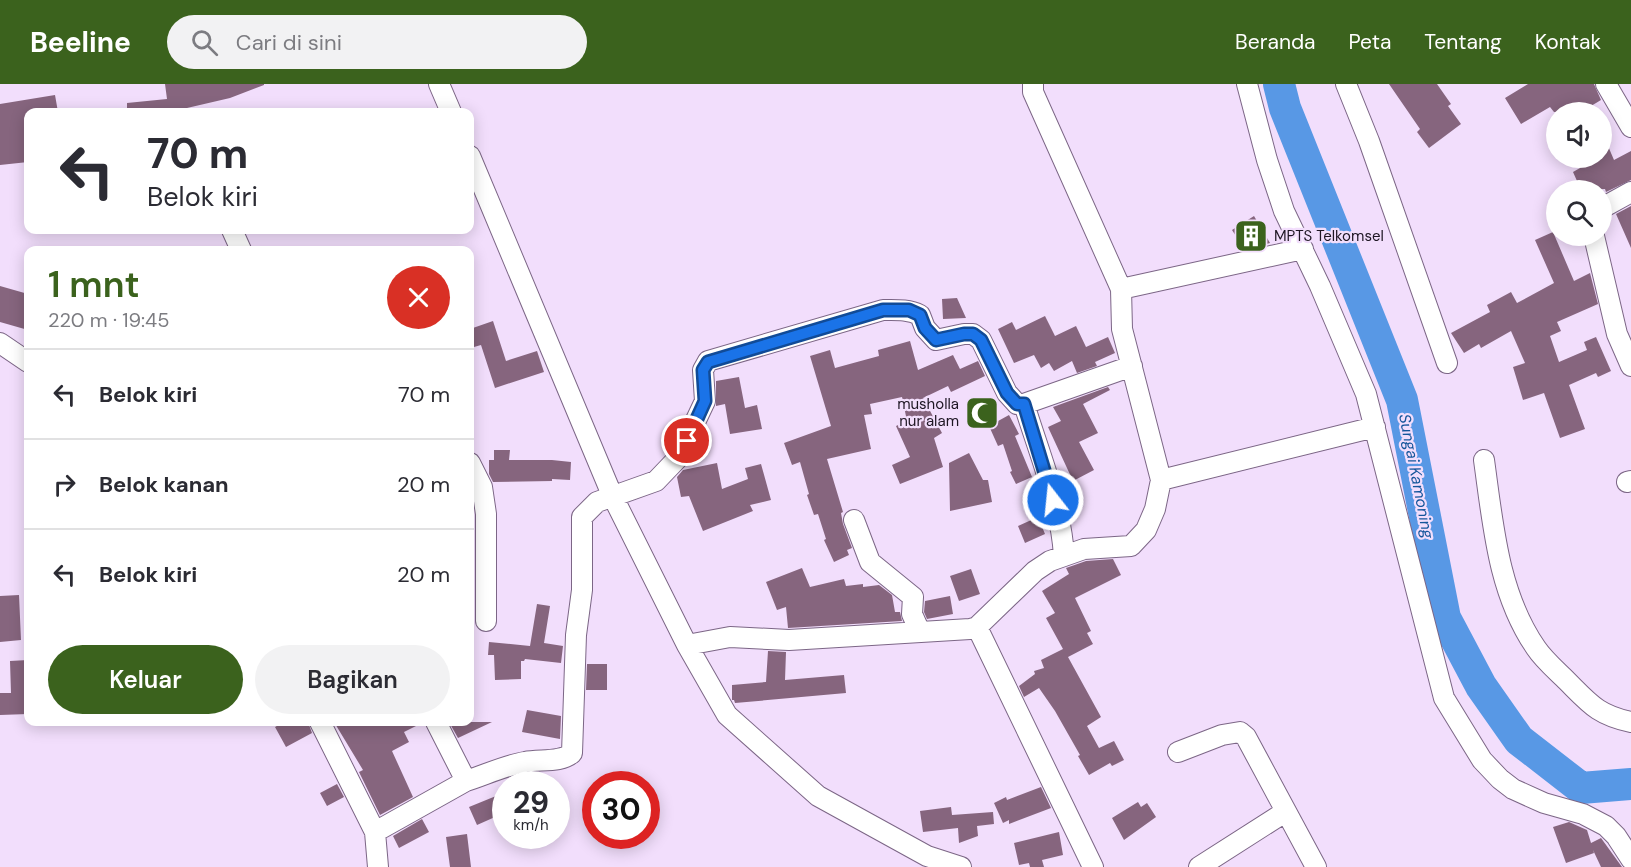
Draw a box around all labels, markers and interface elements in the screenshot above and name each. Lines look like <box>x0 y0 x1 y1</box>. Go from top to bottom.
search box <box>167 15 587 69</box>
text: Beeline <box>30 24 131 61</box>
icon: search <box>188 26 221 59</box>
text: Cari di sini <box>236 28 342 57</box>
text: Beranda <box>1235 28 1316 56</box>
text: Peta <box>1349 28 1391 56</box>
text: Tentang <box>1424 28 1502 56</box>
text: Kontak <box>1535 28 1601 56</box>
map controls <box>1546 102 1612 246</box>
button: sound <box>1546 102 1612 168</box>
text: 70 m <box>147 126 248 181</box>
icon: left <box>48 132 126 210</box>
text: Belok kiri <box>147 179 258 214</box>
button: search <box>1546 180 1612 246</box>
building icon: MPTS Telkomsel <box>1233 218 1269 254</box>
place label: MPTS Telkomsel <box>1274 226 1384 246</box>
text: 1 mnt <box>48 261 140 308</box>
button: close <box>387 266 450 329</box>
text: 220 m · 19:45 <box>48 307 169 333</box>
icon: left <box>48 378 81 411</box>
text: Belok kiri <box>99 380 197 409</box>
text: 70 m <box>398 380 450 409</box>
place label: musholla nur alam <box>897 394 959 431</box>
mosque icon: musholla nur alam <box>964 395 1000 431</box>
water label: Sungai Kamoning <box>1394 412 1439 541</box>
pin <box>661 415 712 466</box>
icon: arrive <box>670 424 703 457</box>
icon: right <box>48 468 81 501</box>
position arrow <box>1021 468 1085 532</box>
text: Belok kanan <box>99 470 229 499</box>
text: 20 m <box>397 470 450 499</box>
icon: left <box>48 558 81 591</box>
text: Belok kiri <box>99 560 197 589</box>
text: 20 m <box>397 560 450 589</box>
button: Keluar <box>48 645 243 714</box>
button: Bagikan <box>255 645 450 714</box>
speed limit sign: 30 <box>582 771 660 849</box>
text: 29 <box>513 783 549 822</box>
text: km/h <box>513 815 549 835</box>

